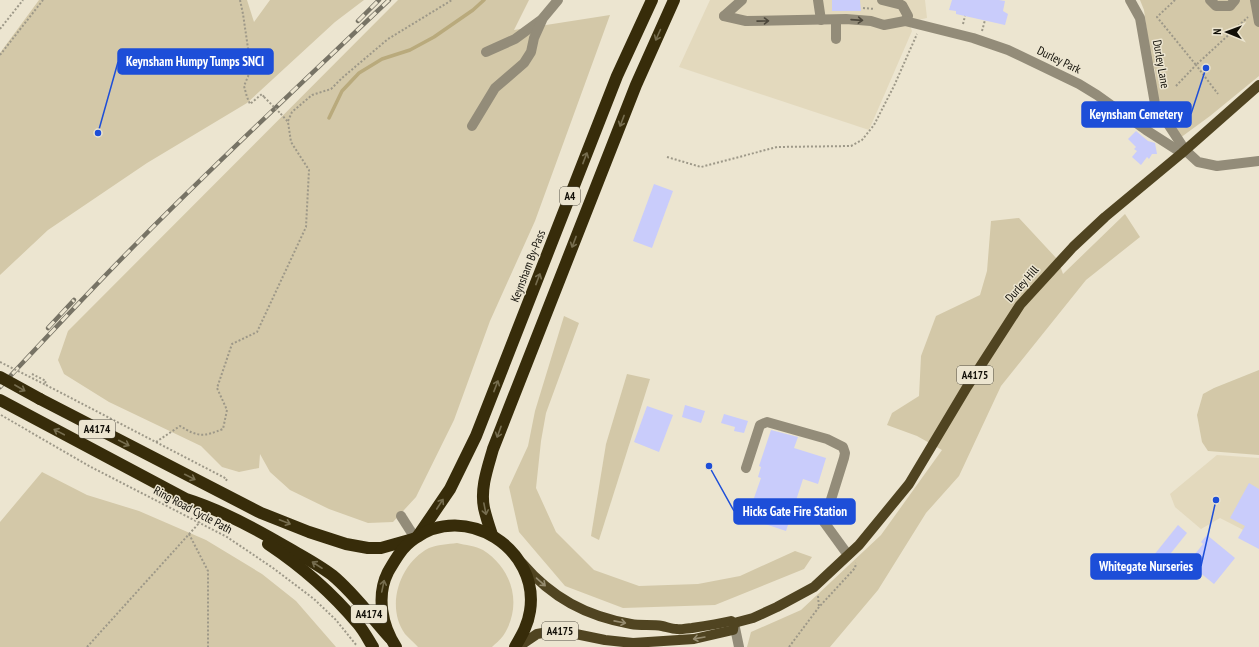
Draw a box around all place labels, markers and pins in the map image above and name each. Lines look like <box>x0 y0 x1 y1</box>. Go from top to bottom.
callout: Keynsham Humpy Tumps SNCI <box>118 49 273 74</box>
callout: Keynsham Cemetery <box>1082 102 1191 127</box>
callout: Hicks Gate Fire Station <box>734 499 855 524</box>
callout: Whitegate Nurseries <box>1091 554 1201 579</box>

